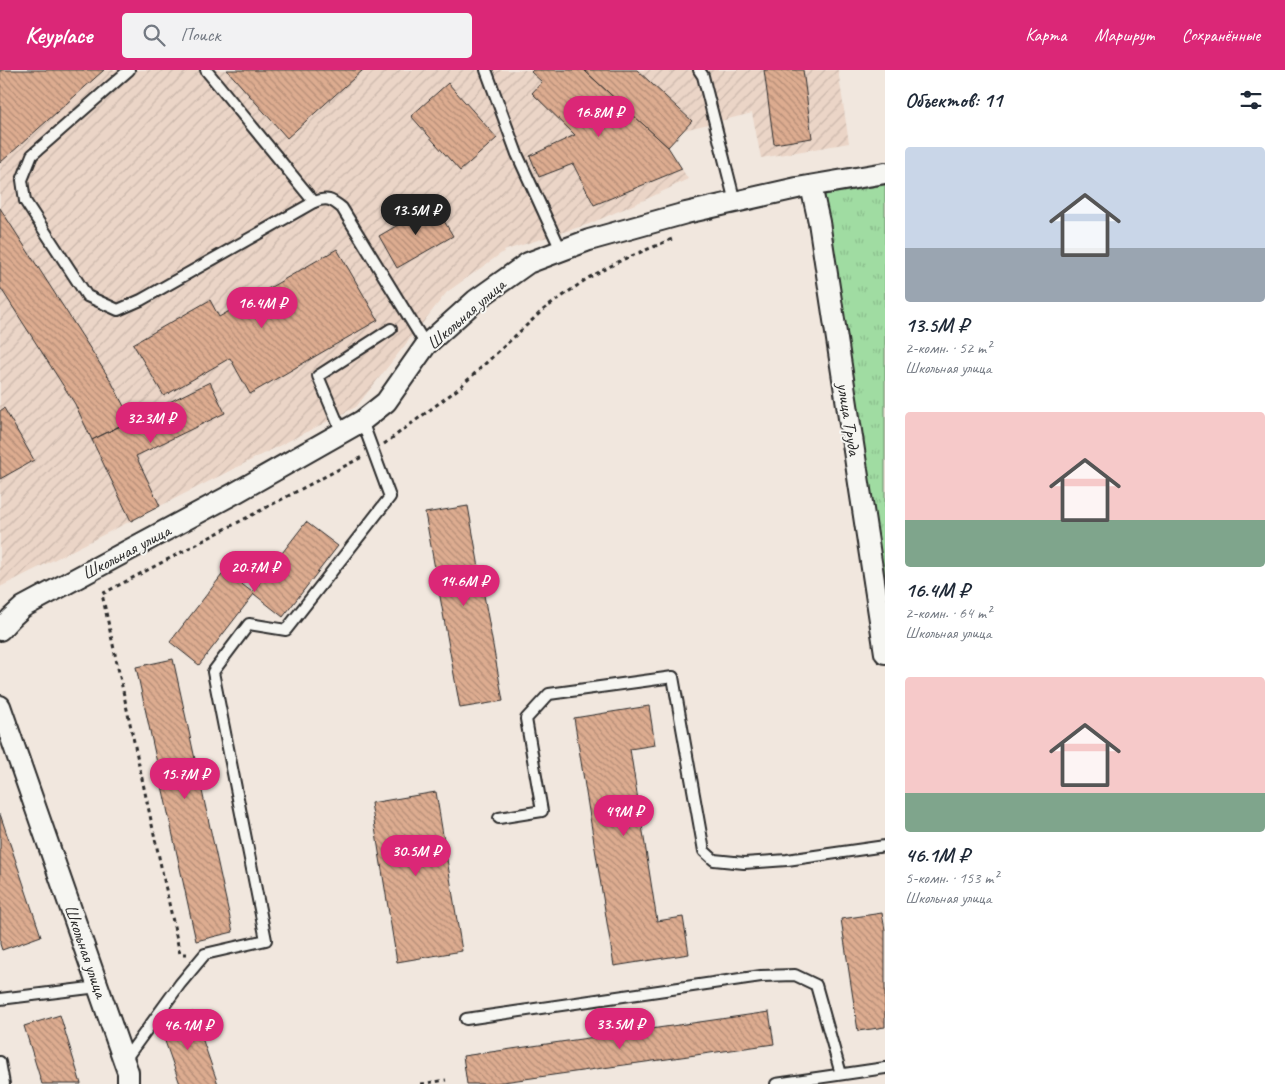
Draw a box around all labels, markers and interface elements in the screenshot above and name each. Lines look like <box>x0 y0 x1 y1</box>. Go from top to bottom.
search box <box>122 13 472 58</box>
text: Keyplace <box>25 20 92 50</box>
icon: search <box>140 21 168 49</box>
text: Поиск <box>180 23 220 47</box>
text: Карта <box>1025 24 1066 46</box>
text: Маршрут <box>1094 24 1154 46</box>
text: Сохранённые <box>1182 24 1260 46</box>
icon: filters <box>1237 86 1265 114</box>
text: Объектов: 11 <box>905 87 1002 113</box>
pin: 16.8M ₽ <box>553 96 645 138</box>
text: 16.8M ₽ <box>575 102 623 122</box>
icon: home <box>1040 180 1130 270</box>
pin: 13.5M ₽ <box>370 194 462 236</box>
text: 13.5M ₽ <box>392 200 440 220</box>
street label: Школьная улица <box>422 273 511 354</box>
pin: 16.4M ₽ <box>216 286 308 329</box>
text: 16.4M ₽ <box>238 293 286 313</box>
text: 13.5M ₽ <box>905 312 968 338</box>
text: 2-комн. · 52 m² <box>905 338 991 358</box>
text: Школьная улица <box>905 358 991 378</box>
street label: улица Труда <box>832 380 866 459</box>
pin: 32.3M ₽ <box>105 402 197 444</box>
text: 32.3M ₽ <box>127 408 175 428</box>
icon: home <box>1040 445 1130 535</box>
street label: Школьная улица <box>78 519 175 585</box>
pin: 20.7M ₽ <box>209 550 301 593</box>
text: 20.7M ₽ <box>231 557 279 577</box>
pin: 14.6M ₽ <box>418 564 510 607</box>
text: 14.6M ₽ <box>440 571 488 591</box>
text: 16.4M ₽ <box>905 577 969 603</box>
text: 2-комн. · 64 m² <box>905 603 991 623</box>
text: Школьная улица <box>905 623 991 643</box>
icon: home <box>1040 710 1130 800</box>
pin: 15.7M ₽ <box>139 758 231 800</box>
text: 15.7M ₽ <box>161 764 209 784</box>
pin: 49M ₽ <box>589 794 659 837</box>
text: 49M ₽ <box>605 801 643 821</box>
pin: 30.5M ₽ <box>370 834 462 877</box>
text: 30.5M ₽ <box>392 841 440 861</box>
text: 46.1M ₽ <box>905 842 969 868</box>
text: 5-комн. · 153 m² <box>905 868 998 888</box>
text: Школьная улица <box>905 888 991 908</box>
street label: Школьная улица <box>60 901 113 1002</box>
pin: 46.1M ₽ <box>142 1008 234 1051</box>
pin: 33.5M ₽ <box>574 1008 666 1050</box>
text: 33.5M ₽ <box>596 1014 644 1034</box>
text: 46.1M ₽ <box>164 1015 212 1035</box>

